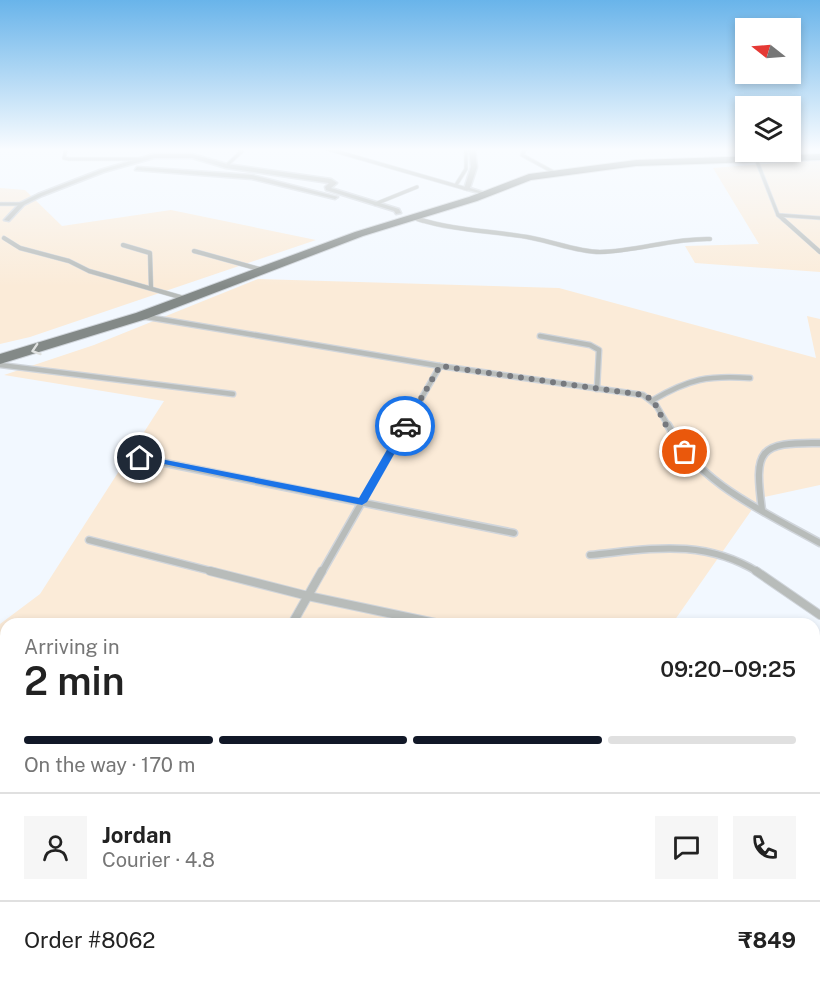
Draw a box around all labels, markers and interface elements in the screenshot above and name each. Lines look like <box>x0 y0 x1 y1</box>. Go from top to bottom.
north arrow <box>735 18 801 84</box>
map controls <box>735 18 801 162</box>
button: layers <box>735 96 801 162</box>
one-way arrow <box>31 342 42 355</box>
courier <box>375 396 435 456</box>
icon: car <box>389 410 422 443</box>
pin <box>659 426 710 477</box>
pin <box>114 432 165 483</box>
icon: bag <box>668 435 701 468</box>
icon: home <box>123 441 156 474</box>
text: Arriving in <box>24 635 119 659</box>
text: 09:20–09:25 <box>660 656 796 682</box>
text: 2 min <box>24 658 125 704</box>
text: On the way · 170 m <box>24 753 195 777</box>
button: person <box>24 816 87 879</box>
button: chat <box>655 816 718 879</box>
button: phone <box>733 816 796 879</box>
text: Jordan <box>102 822 171 848</box>
text: Courier · 4.8 <box>102 848 215 872</box>
text: Order #8062 <box>24 927 155 953</box>
text: ₹849 <box>738 927 796 953</box>

